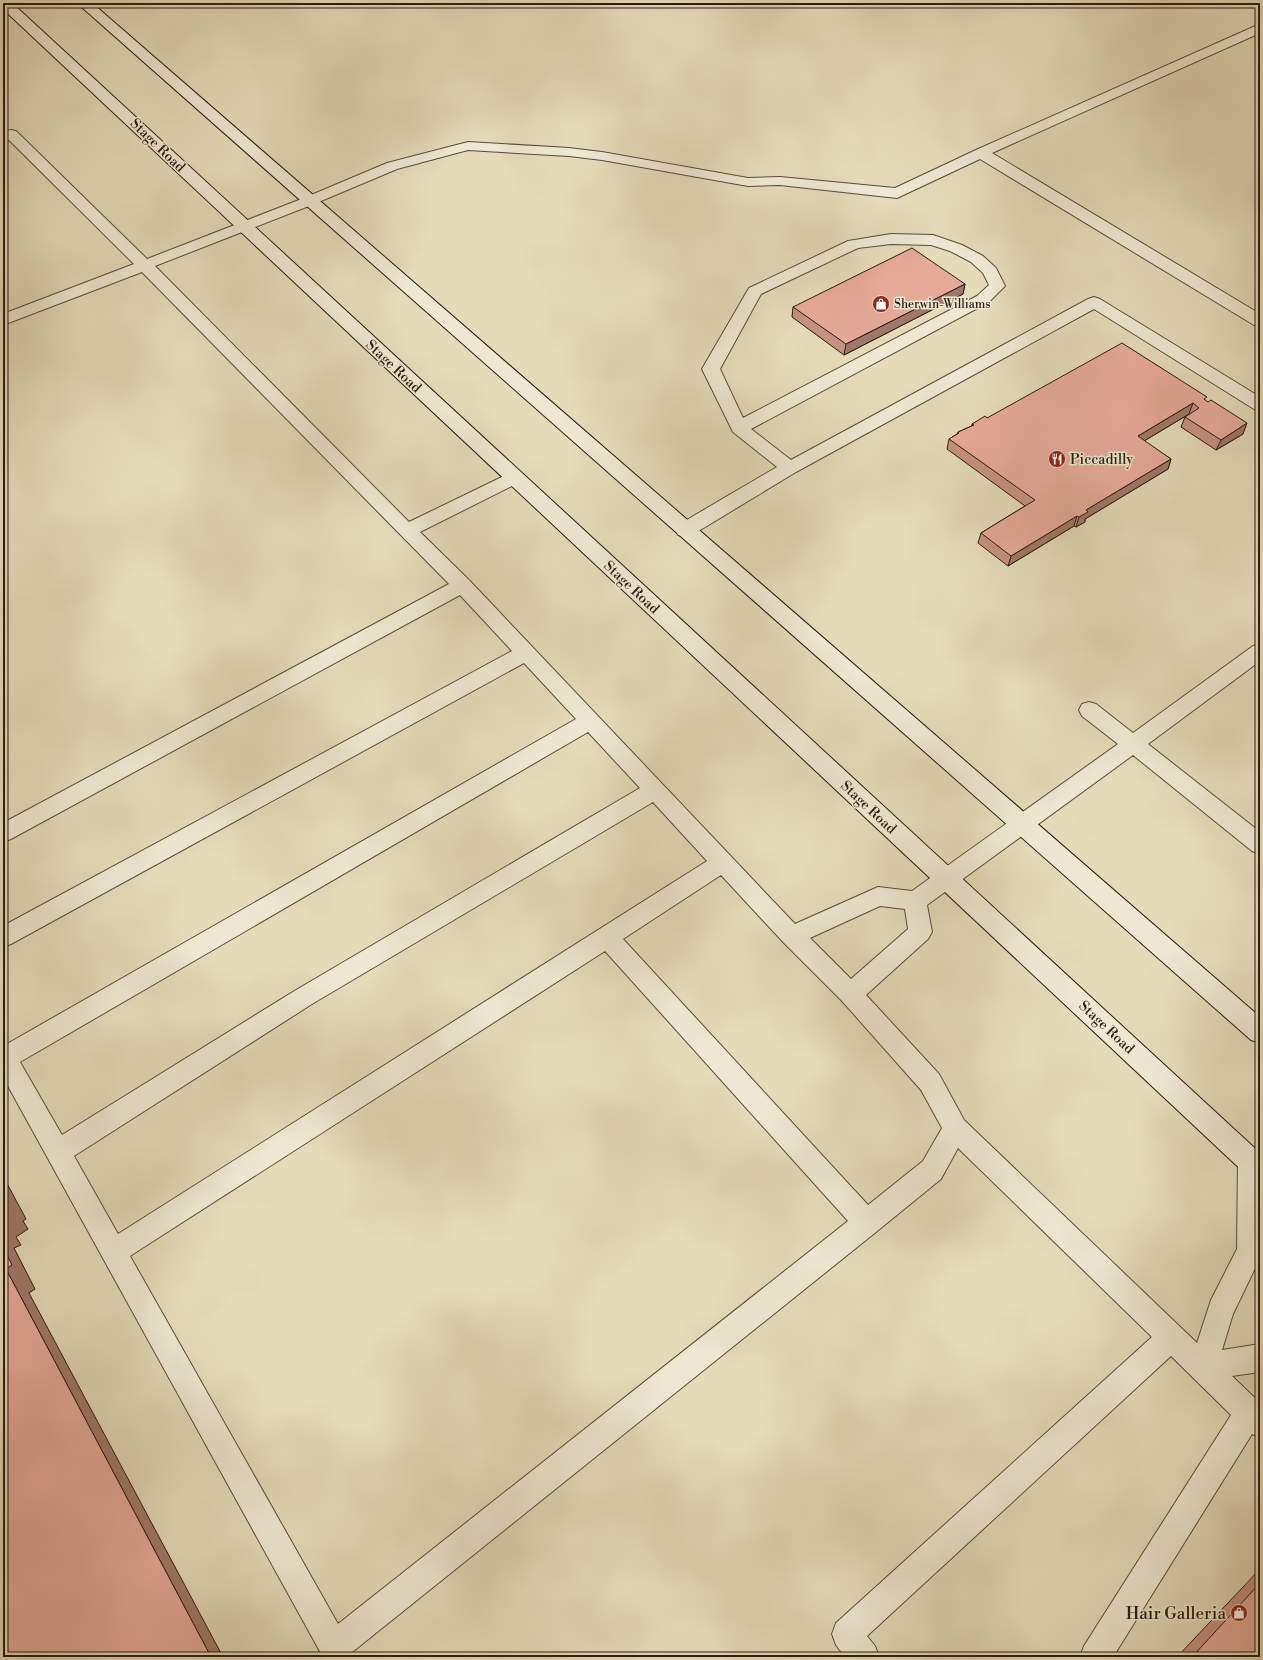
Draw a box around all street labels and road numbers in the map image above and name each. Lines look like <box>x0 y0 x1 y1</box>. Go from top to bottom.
street label: Stage Road <box>126 115 189 176</box>
street label: Stage Road <box>362 336 425 397</box>
street label: Stage Road <box>600 557 663 618</box>
street label: Stage Road <box>837 777 900 838</box>
street label: Stage Road <box>1075 997 1138 1058</box>

